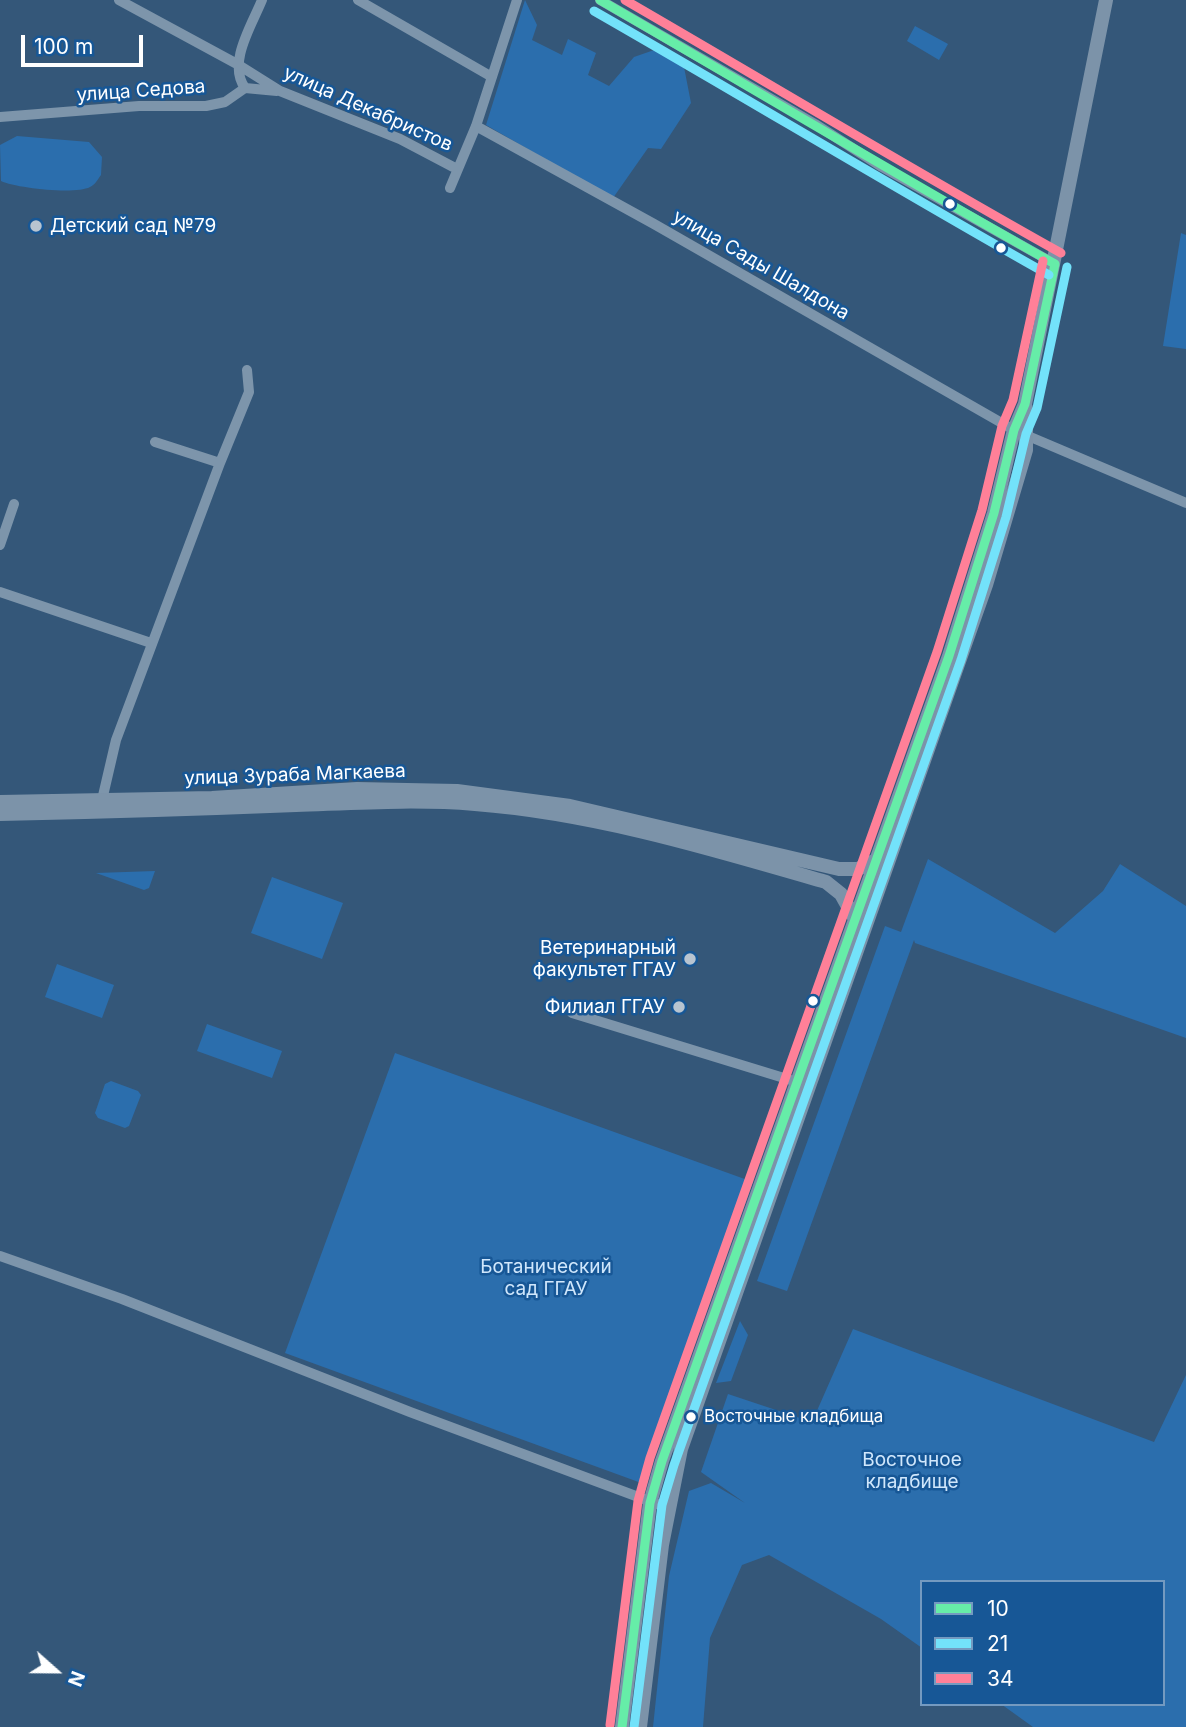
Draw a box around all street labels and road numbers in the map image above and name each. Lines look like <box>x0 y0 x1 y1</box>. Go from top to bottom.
street label: улица Декабристов <box>280 61 456 157</box>
street label: улица Седова <box>76 75 206 107</box>
street label: улица Сады Шалдона <box>669 205 853 325</box>
street label: улица Зураба Магкаева <box>184 760 406 790</box>

